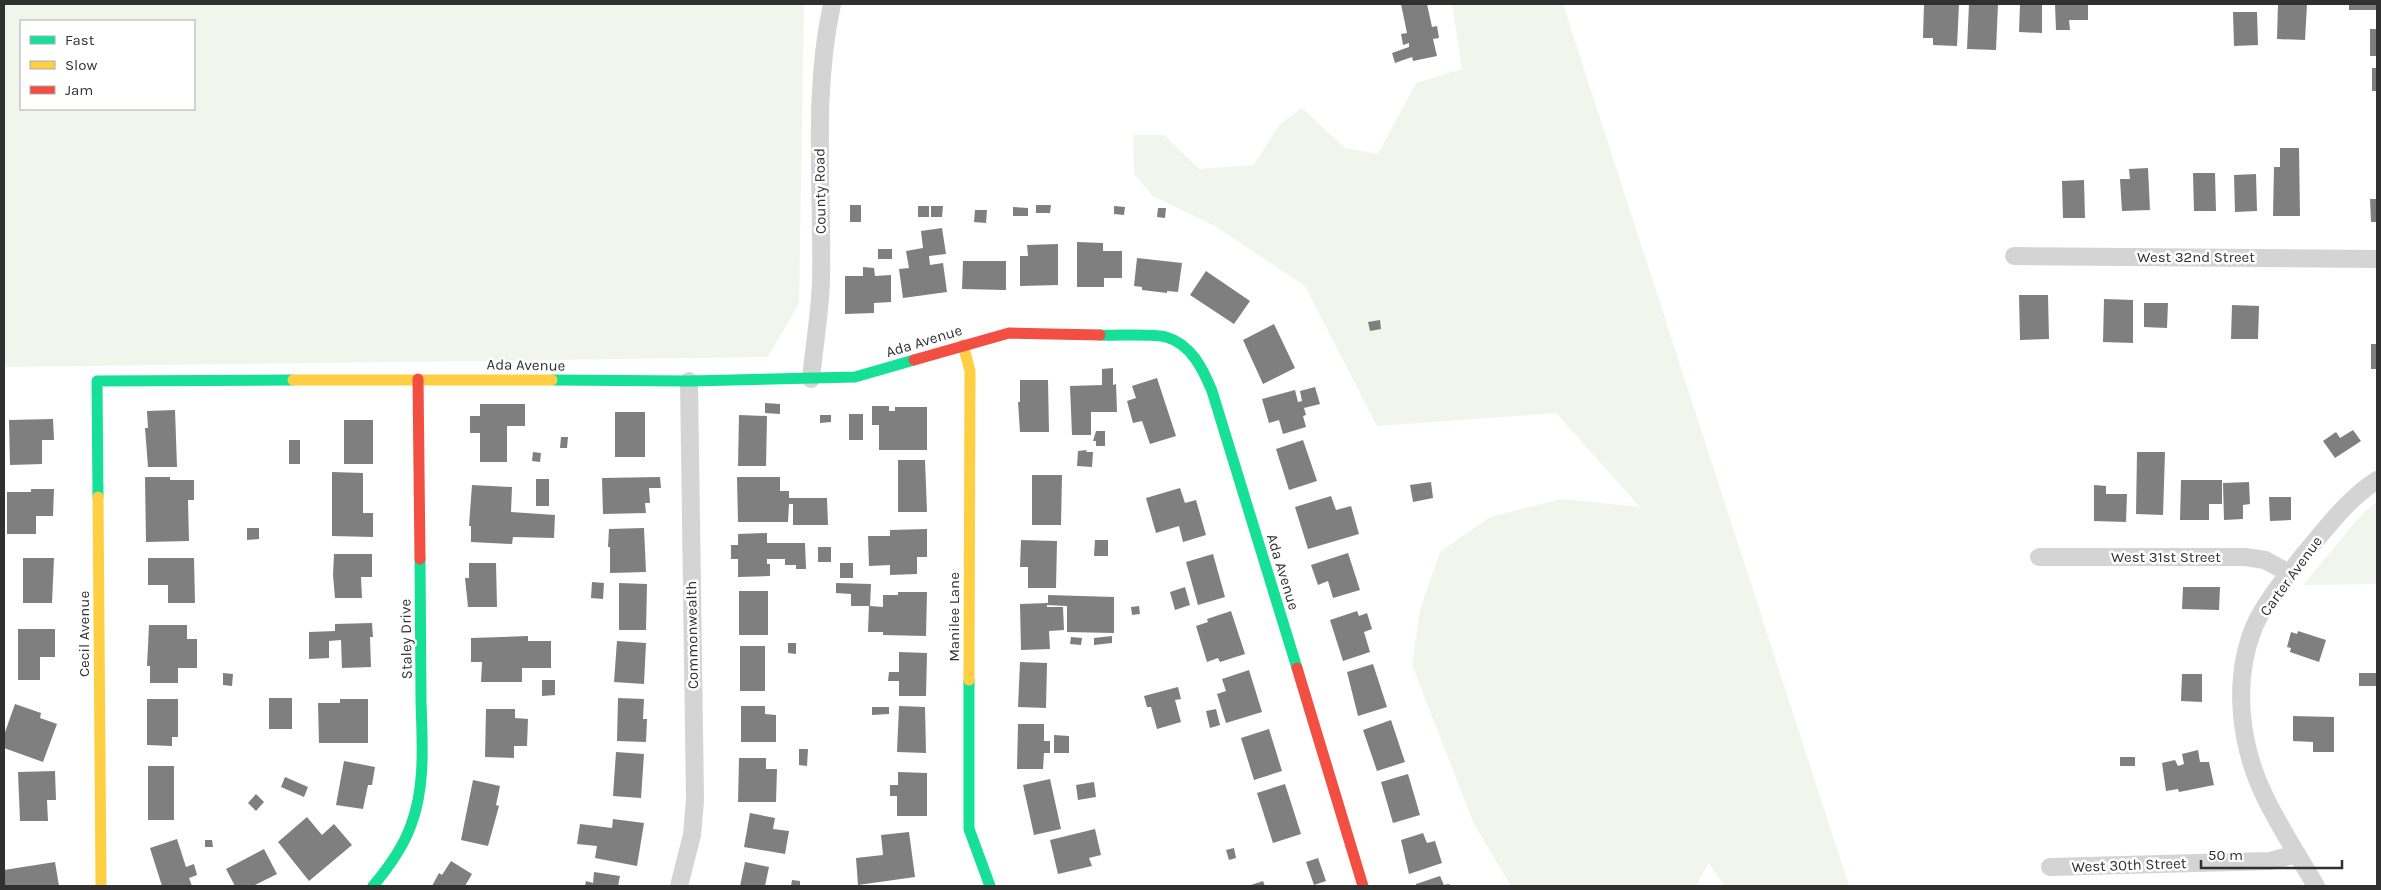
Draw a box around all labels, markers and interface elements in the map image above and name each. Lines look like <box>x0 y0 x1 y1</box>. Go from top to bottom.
legend <box>20 20 195 110</box>
text: Fast <box>65 31 95 49</box>
text: Slow <box>65 56 97 74</box>
text: Jam <box>65 81 93 99</box>
street label: County Road <box>810 148 830 234</box>
street label: West 32nd Street <box>2137 248 2255 266</box>
street label: Ada Avenue <box>884 321 964 361</box>
street label: Ada Avenue <box>486 355 566 375</box>
street label: Ada Avenue <box>1263 532 1303 612</box>
street label: Carter Avenue <box>2256 532 2326 620</box>
street label: West 31st Street <box>2111 548 2221 566</box>
street label: Manilee Lane <box>945 572 963 662</box>
street label: Commonwealth <box>682 581 702 689</box>
street label: Cecil Avenue <box>75 591 93 677</box>
street label: Staley Drive <box>396 599 416 679</box>
scale bar <box>2201 838 2342 870</box>
text: 50 m <box>2208 846 2243 864</box>
street label: West 30th Street <box>2071 854 2187 876</box>

